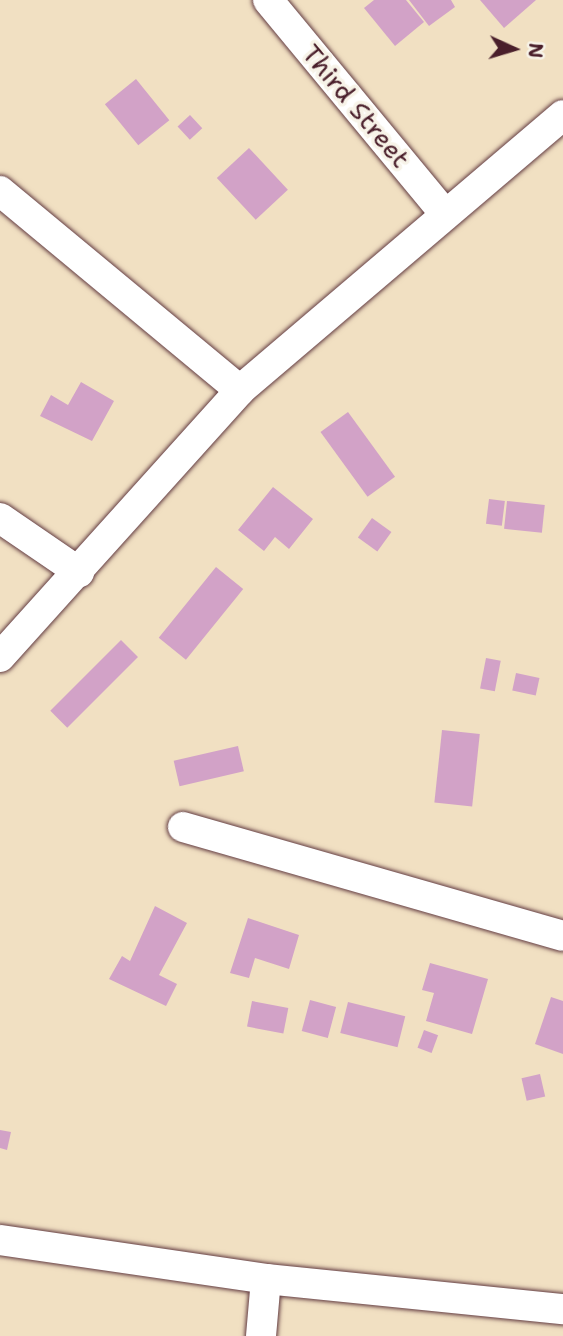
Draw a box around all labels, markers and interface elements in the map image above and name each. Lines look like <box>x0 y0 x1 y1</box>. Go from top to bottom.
north arrow <box>479 14 549 84</box>
street label: Third Street <box>296 38 416 174</box>
text: N <box>522 42 548 59</box>

